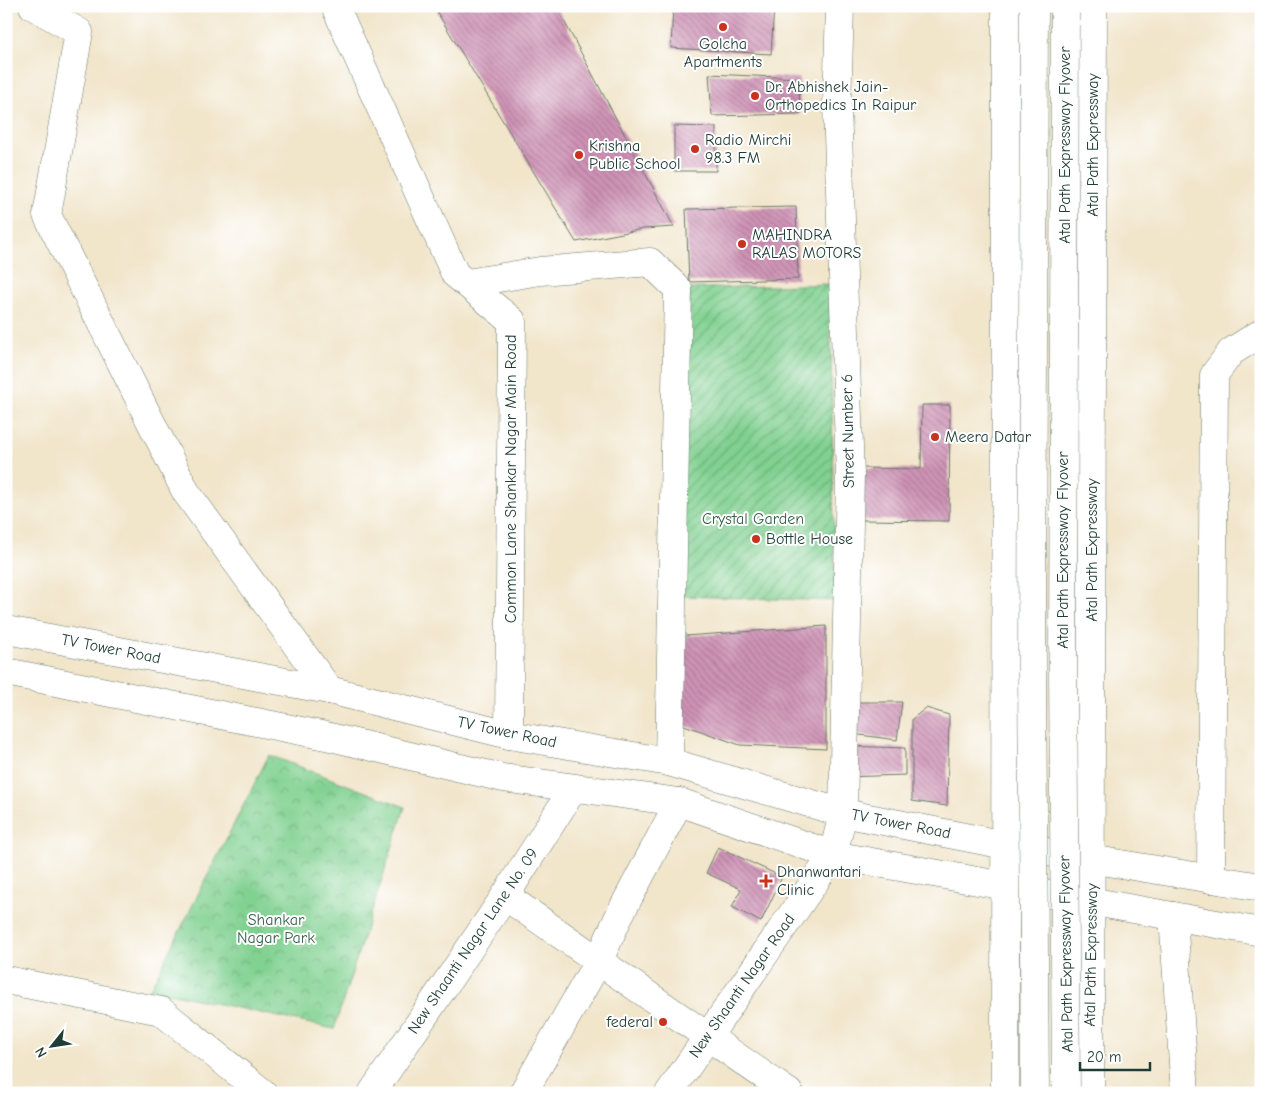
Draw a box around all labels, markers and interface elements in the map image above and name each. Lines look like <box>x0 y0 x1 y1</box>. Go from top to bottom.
marker: Golcha Apartments <box>717 21 729 33</box>
place label: Golcha Apartments <box>684 35 762 71</box>
street label: Atal Path Expressway Flyover <box>1056 46 1074 244</box>
street label: Atal Path Expressway <box>1084 72 1102 217</box>
place label: Dr. Abhishek Jain- Orthopedics In Raipur <box>765 78 917 114</box>
marker: Dr. Abhishek Jain- Orthopedics In Raipur <box>749 90 761 102</box>
place label: Radio Mirchi 98.3 FM <box>705 131 791 167</box>
place label: Krishna Public School <box>589 137 680 173</box>
marker: Radio Mirchi 98.3 FM <box>689 143 701 155</box>
marker: Krishna Public School <box>573 149 585 161</box>
place label: MAHINDRA RALAS MOTORS <box>752 226 861 262</box>
marker: MAHINDRA RALAS MOTORS <box>736 238 748 250</box>
street label: Common Lane Shankar Nagar Main Road <box>502 335 520 623</box>
street label: Street Number 6 <box>838 374 858 488</box>
place label: Meera Datar <box>945 428 1032 446</box>
marker: Meera Datar <box>929 431 941 443</box>
street label: Atal Path Expressway Flyover <box>1054 451 1072 649</box>
street label: Atal Path Expressway <box>1083 477 1101 622</box>
park label: Crystal Garden <box>702 510 804 528</box>
place label: Bottle House <box>766 530 853 548</box>
marker: Bottle House <box>750 533 762 545</box>
street label: TV Tower Road <box>60 631 162 667</box>
street label: TV Tower Road <box>456 713 558 751</box>
street label: TV Tower Road <box>850 806 952 842</box>
street label: New Shaanti Nagar Lane No. 09 <box>404 845 542 1037</box>
street label: Atal Path Expressway Flyover <box>1055 855 1077 1053</box>
place label: Dhanwantari Clinic <box>777 863 861 899</box>
marker: Dhanwantari Clinic <box>759 874 773 888</box>
street label: Atal Path Expressway <box>1081 882 1101 1027</box>
park label: Shankar Nagar Park <box>237 911 315 947</box>
street label: New Shaanti Nagar Road <box>685 911 799 1061</box>
place label: federal <box>606 1013 653 1031</box>
marker: federal <box>657 1016 669 1028</box>
north arrow <box>28 1022 78 1072</box>
scale bar <box>1080 1039 1150 1071</box>
text: N <box>32 1044 51 1060</box>
text: 20 m <box>1087 1048 1121 1066</box>

